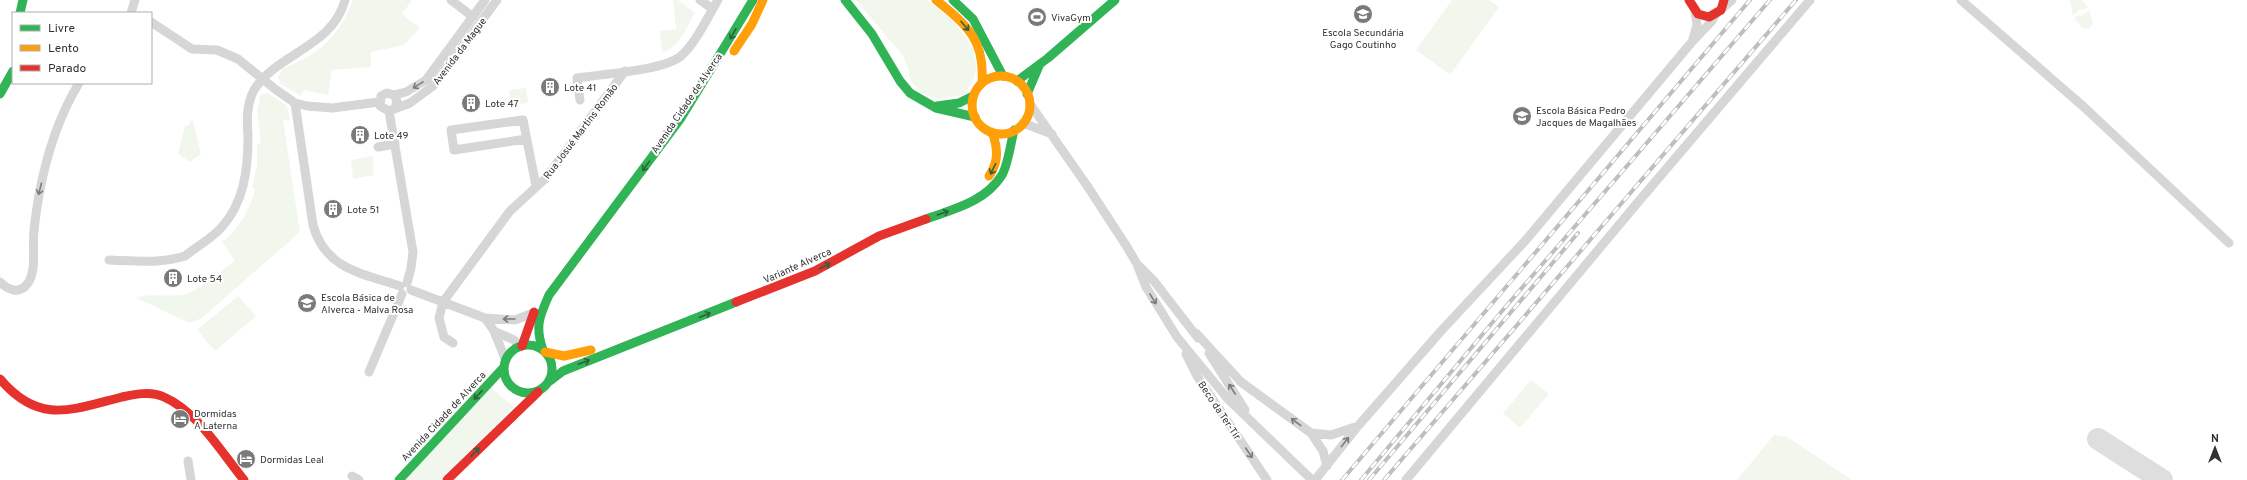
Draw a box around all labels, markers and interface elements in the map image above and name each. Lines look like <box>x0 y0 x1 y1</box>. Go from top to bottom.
school or university icon: Escola Secundária Gago Coutinho <box>1352 3 1374 25</box>
sports icon: VivaGym <box>1026 6 1048 28</box>
legend <box>12 12 152 84</box>
place label: VivaGym <box>1051 12 1091 25</box>
street label: Avenida da Mague <box>431 16 490 88</box>
text: Livre <box>48 21 75 37</box>
one-way arrow <box>960 21 969 31</box>
place label: Escola Secundária Gago Coutinho <box>1322 27 1404 52</box>
one-way arrow <box>729 28 737 40</box>
text: Lento <box>48 41 79 57</box>
street label: Avenida Cidade de Alverca <box>649 51 726 157</box>
text: Parado <box>48 61 86 77</box>
building icon: Lote 41 <box>539 76 561 98</box>
one-way arrow <box>413 81 424 89</box>
street label: Rua Josué Martins Romão <box>541 81 622 182</box>
place label: Lote 41 <box>564 82 596 95</box>
building icon: Lote 47 <box>460 92 482 114</box>
place label: Lote 47 <box>485 98 519 111</box>
school or university icon: Escola Básica Pedro Jacques de Magalhães <box>1511 105 1533 127</box>
place label: Escola Básica Pedro Jacques de Magalhães <box>1536 105 1637 130</box>
building icon: Lote 49 <box>349 124 371 146</box>
place label: Lote 49 <box>374 130 409 143</box>
one-way arrow <box>642 160 651 171</box>
one-way arrow <box>989 163 996 175</box>
one-way arrow <box>36 183 44 196</box>
building icon: Lote 51 <box>322 198 344 220</box>
place label: Lote 51 <box>347 204 379 217</box>
one-way arrow <box>937 209 950 216</box>
street label: Variante Alverca <box>762 246 834 287</box>
one-way arrow <box>819 261 831 269</box>
building icon: Lote 54 <box>162 267 184 289</box>
place label: Lote 54 <box>187 273 222 286</box>
school or university icon: Escola Básica de Alverca - Malva Rosa <box>296 292 318 314</box>
place label: Escola Básica de Alverca - Malva Rosa <box>321 292 413 317</box>
one-way arrow <box>1150 293 1158 305</box>
one-way arrow <box>699 311 711 319</box>
one-way arrow <box>503 315 516 323</box>
one-way arrow <box>577 358 589 366</box>
street label: Avenida Cidade de Alverca <box>399 369 489 465</box>
street label: Beco da Ter-Tir <box>1194 379 1243 443</box>
one-way arrow <box>1228 384 1236 395</box>
one-way arrow <box>473 390 482 400</box>
hotel icon: Dormidas A Laterna <box>169 408 191 430</box>
place label: Dormidas A Laterna <box>194 408 237 433</box>
one-way arrow <box>1290 418 1301 426</box>
north arrow <box>2195 428 2235 468</box>
text: N <box>2211 432 2219 446</box>
one-way arrow <box>1341 437 1349 448</box>
one-way arrow <box>1246 447 1254 459</box>
hotel icon: Dormidas Leal <box>235 448 257 470</box>
one-way arrow <box>470 448 480 457</box>
place label: Dormidas Leal <box>260 454 324 467</box>

